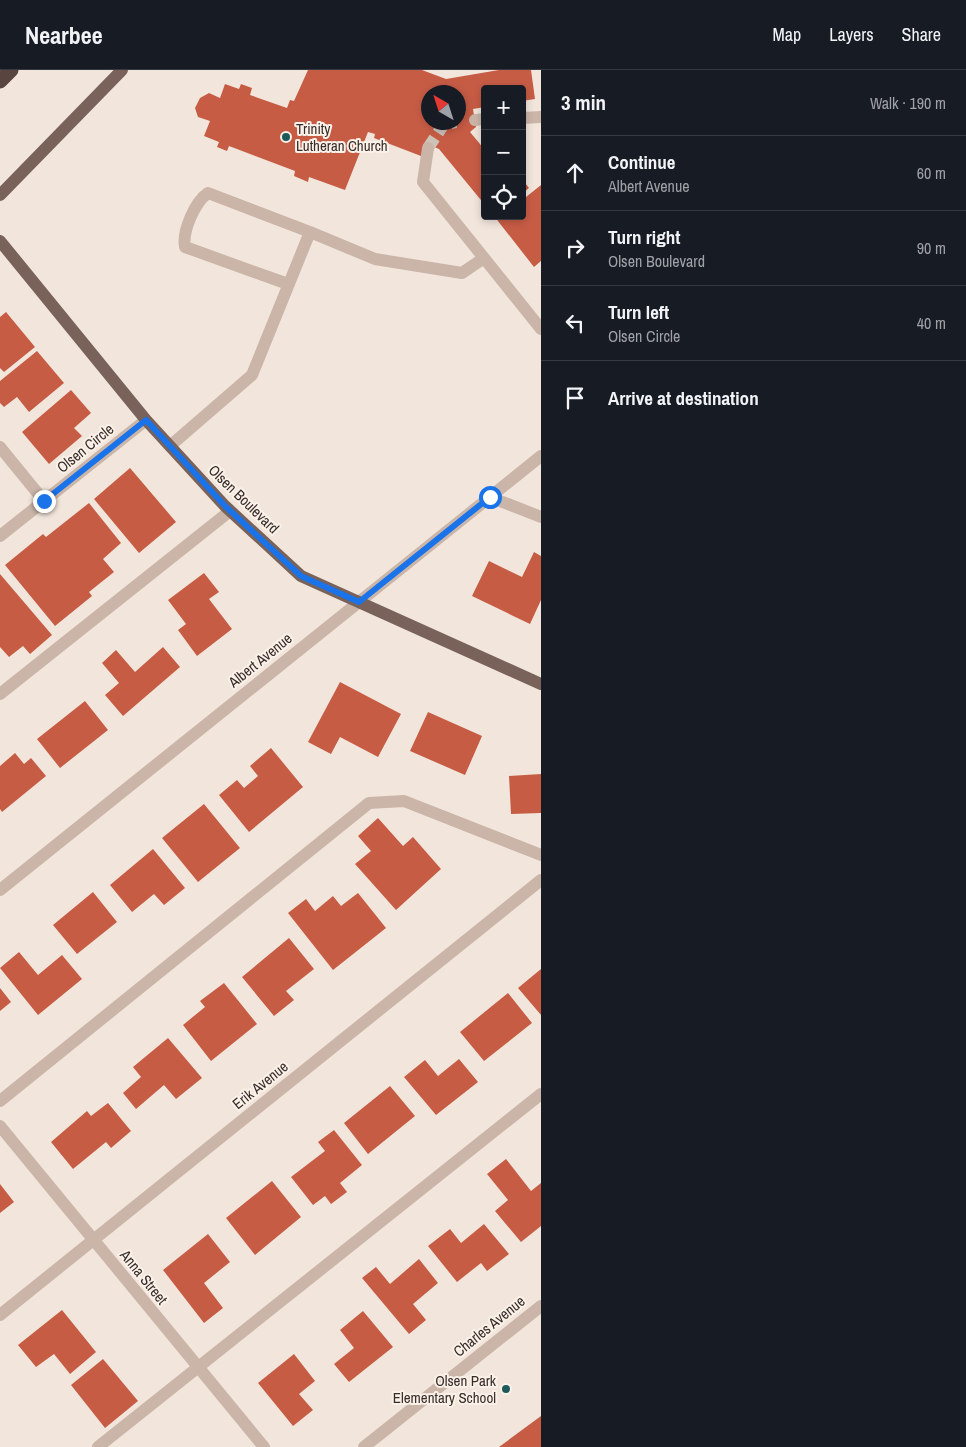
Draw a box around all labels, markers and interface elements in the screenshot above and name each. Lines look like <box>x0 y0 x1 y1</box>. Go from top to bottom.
text: Nearbee <box>25 19 103 51</box>
text: Map <box>773 22 801 47</box>
text: Layers <box>829 22 874 47</box>
text: Share <box>902 22 941 47</box>
north arrow <box>421 85 466 130</box>
map controls <box>481 85 526 220</box>
button: + <box>481 85 526 130</box>
text: 3 min <box>561 88 606 117</box>
text: Walk · 190 m <box>870 92 946 114</box>
place label: Trinity Lutheran Church <box>296 118 388 156</box>
button: − <box>481 130 526 175</box>
marker: Trinity Lutheran Church <box>280 131 292 143</box>
text: Continue <box>608 149 676 175</box>
icon: ahead <box>561 159 589 187</box>
text: 60 m <box>917 162 946 184</box>
button: locate <box>481 175 526 220</box>
text: Albert Avenue <box>608 175 689 197</box>
text: Turn right <box>608 224 680 250</box>
icon: right <box>561 234 589 262</box>
text: 90 m <box>917 237 946 259</box>
text: Olsen Boulevard <box>608 250 705 272</box>
text: Turn left <box>608 299 669 325</box>
icon: left <box>561 309 589 337</box>
text: 40 m <box>917 312 946 334</box>
text: Olsen Circle <box>608 325 680 347</box>
icon: arrive <box>561 384 589 412</box>
text: Arrive at destination <box>608 385 759 411</box>
street label: Olsen Circle <box>52 418 118 477</box>
street label: Olsen Boulevard <box>204 460 284 538</box>
route start <box>479 486 502 509</box>
route end <box>33 490 56 513</box>
street label: Albert Avenue <box>223 628 296 693</box>
street label: Erik Avenue <box>228 1056 292 1114</box>
street label: Anna Street <box>115 1244 173 1309</box>
street label: Charles Avenue <box>449 1290 529 1361</box>
place label: Olsen Park Elementary School <box>393 1370 497 1408</box>
marker: Olsen Park Elementary School <box>500 1383 512 1395</box>

